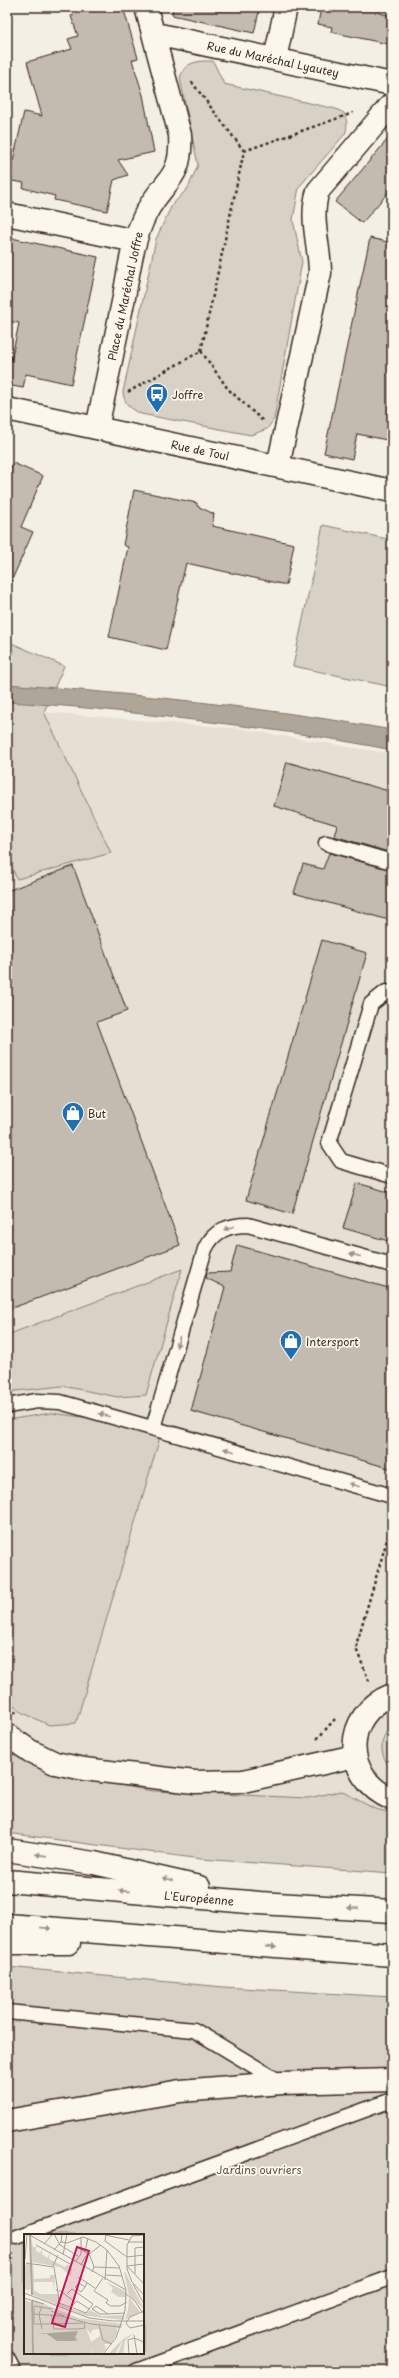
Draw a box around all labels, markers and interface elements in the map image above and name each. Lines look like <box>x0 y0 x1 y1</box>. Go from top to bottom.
street label: Rue du Maréchal Lyautey <box>205 37 341 81</box>
street label: Place du Maréchal Joffre <box>103 230 147 362</box>
bus stop icon: Joffre <box>144 381 170 414</box>
place label: Joffre <box>172 386 203 403</box>
street label: Rue de Toul <box>169 436 231 464</box>
shop icon: But <box>60 1100 86 1133</box>
place label: But <box>88 1105 107 1122</box>
one-way arrow <box>223 1225 235 1231</box>
one-way arrow <box>348 1251 361 1257</box>
shop icon: Intersport <box>278 1328 304 1361</box>
place label: Intersport <box>306 1333 359 1350</box>
one-way arrow <box>175 1336 181 1348</box>
one-way arrow <box>98 1412 110 1418</box>
one-way arrow <box>223 1447 235 1453</box>
one-way arrow <box>348 1482 360 1488</box>
one-way arrow <box>35 1852 47 1858</box>
one-way arrow <box>162 1876 175 1882</box>
street label: L'Européenne <box>163 1886 235 1910</box>
one-way arrow <box>118 1888 130 1894</box>
one-way arrow <box>347 1905 359 1912</box>
one-way arrow <box>40 1925 52 1932</box>
one-way arrow <box>265 1943 277 1950</box>
park label: Jardins ouvriers <box>216 2161 302 2178</box>
inset map <box>24 2234 144 2354</box>

